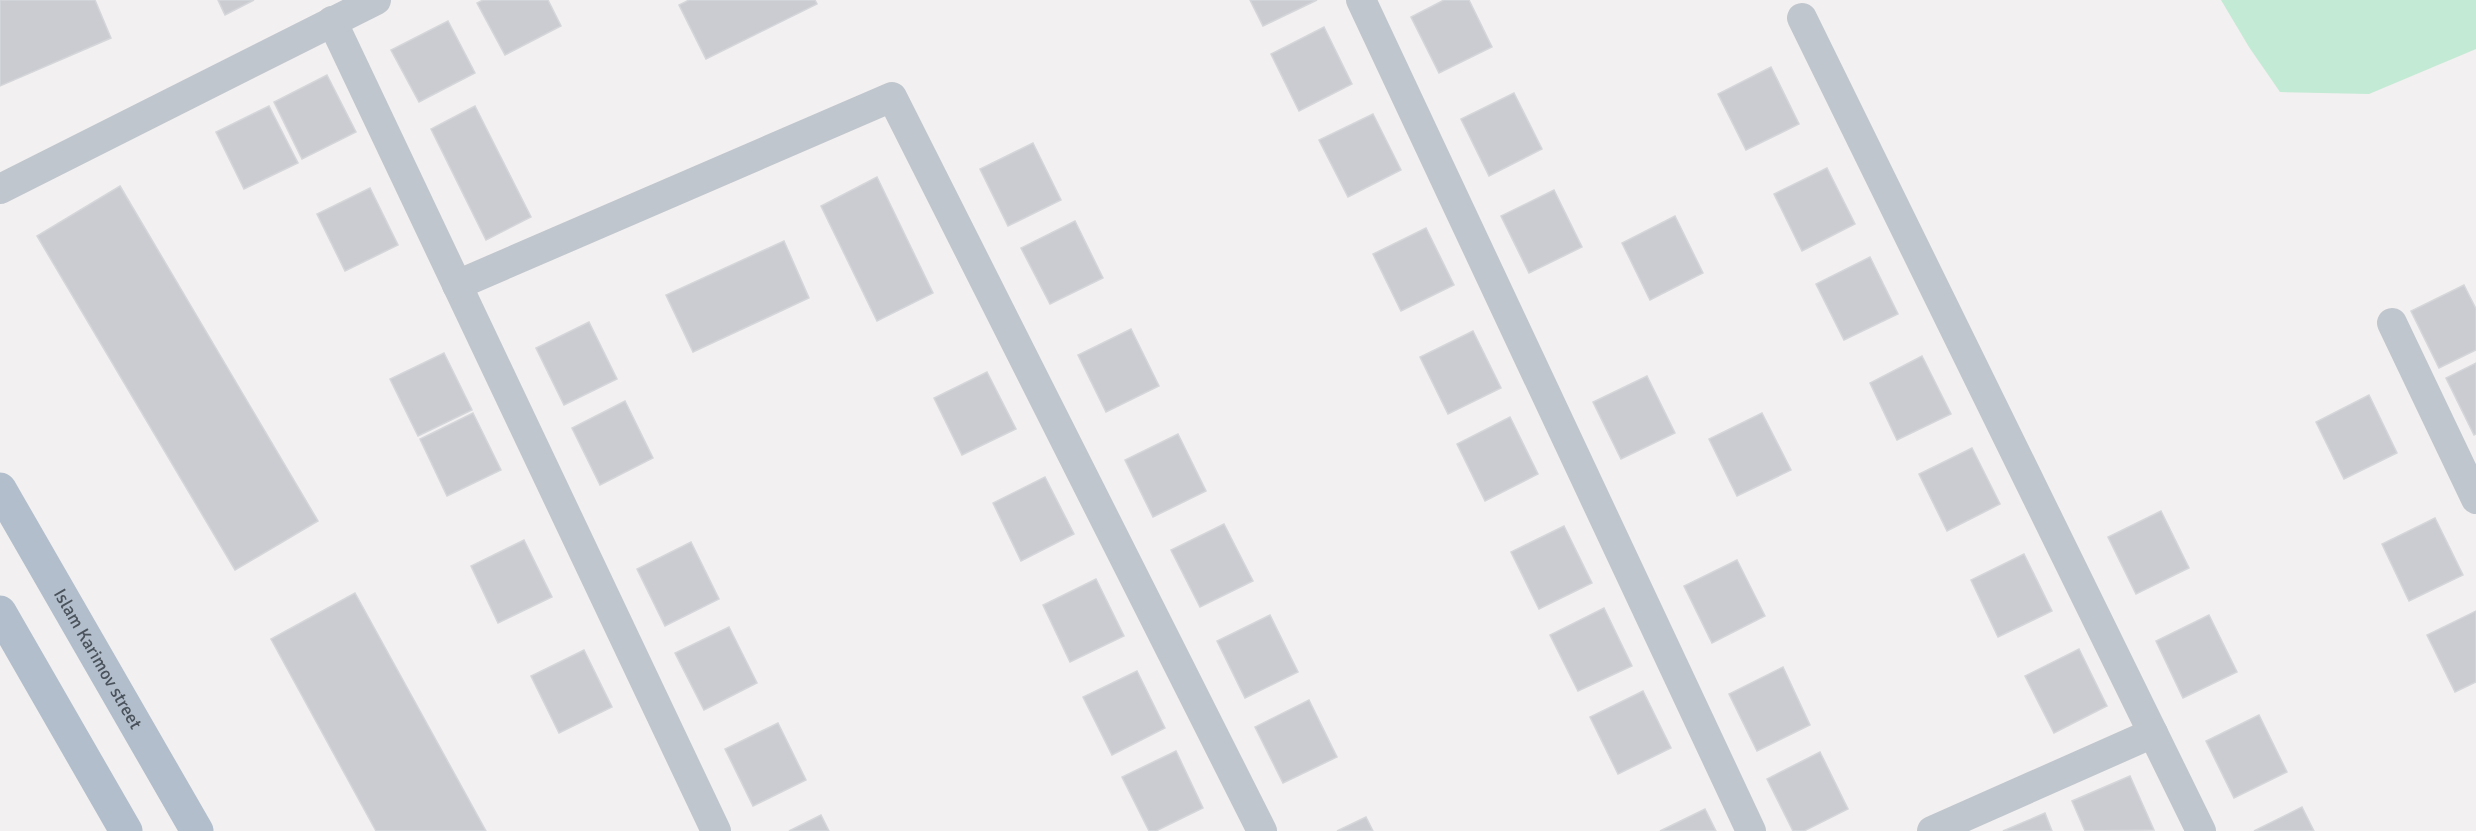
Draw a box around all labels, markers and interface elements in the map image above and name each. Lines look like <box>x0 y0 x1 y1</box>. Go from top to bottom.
street label: Islam Karimov street <box>49 585 147 733</box>

